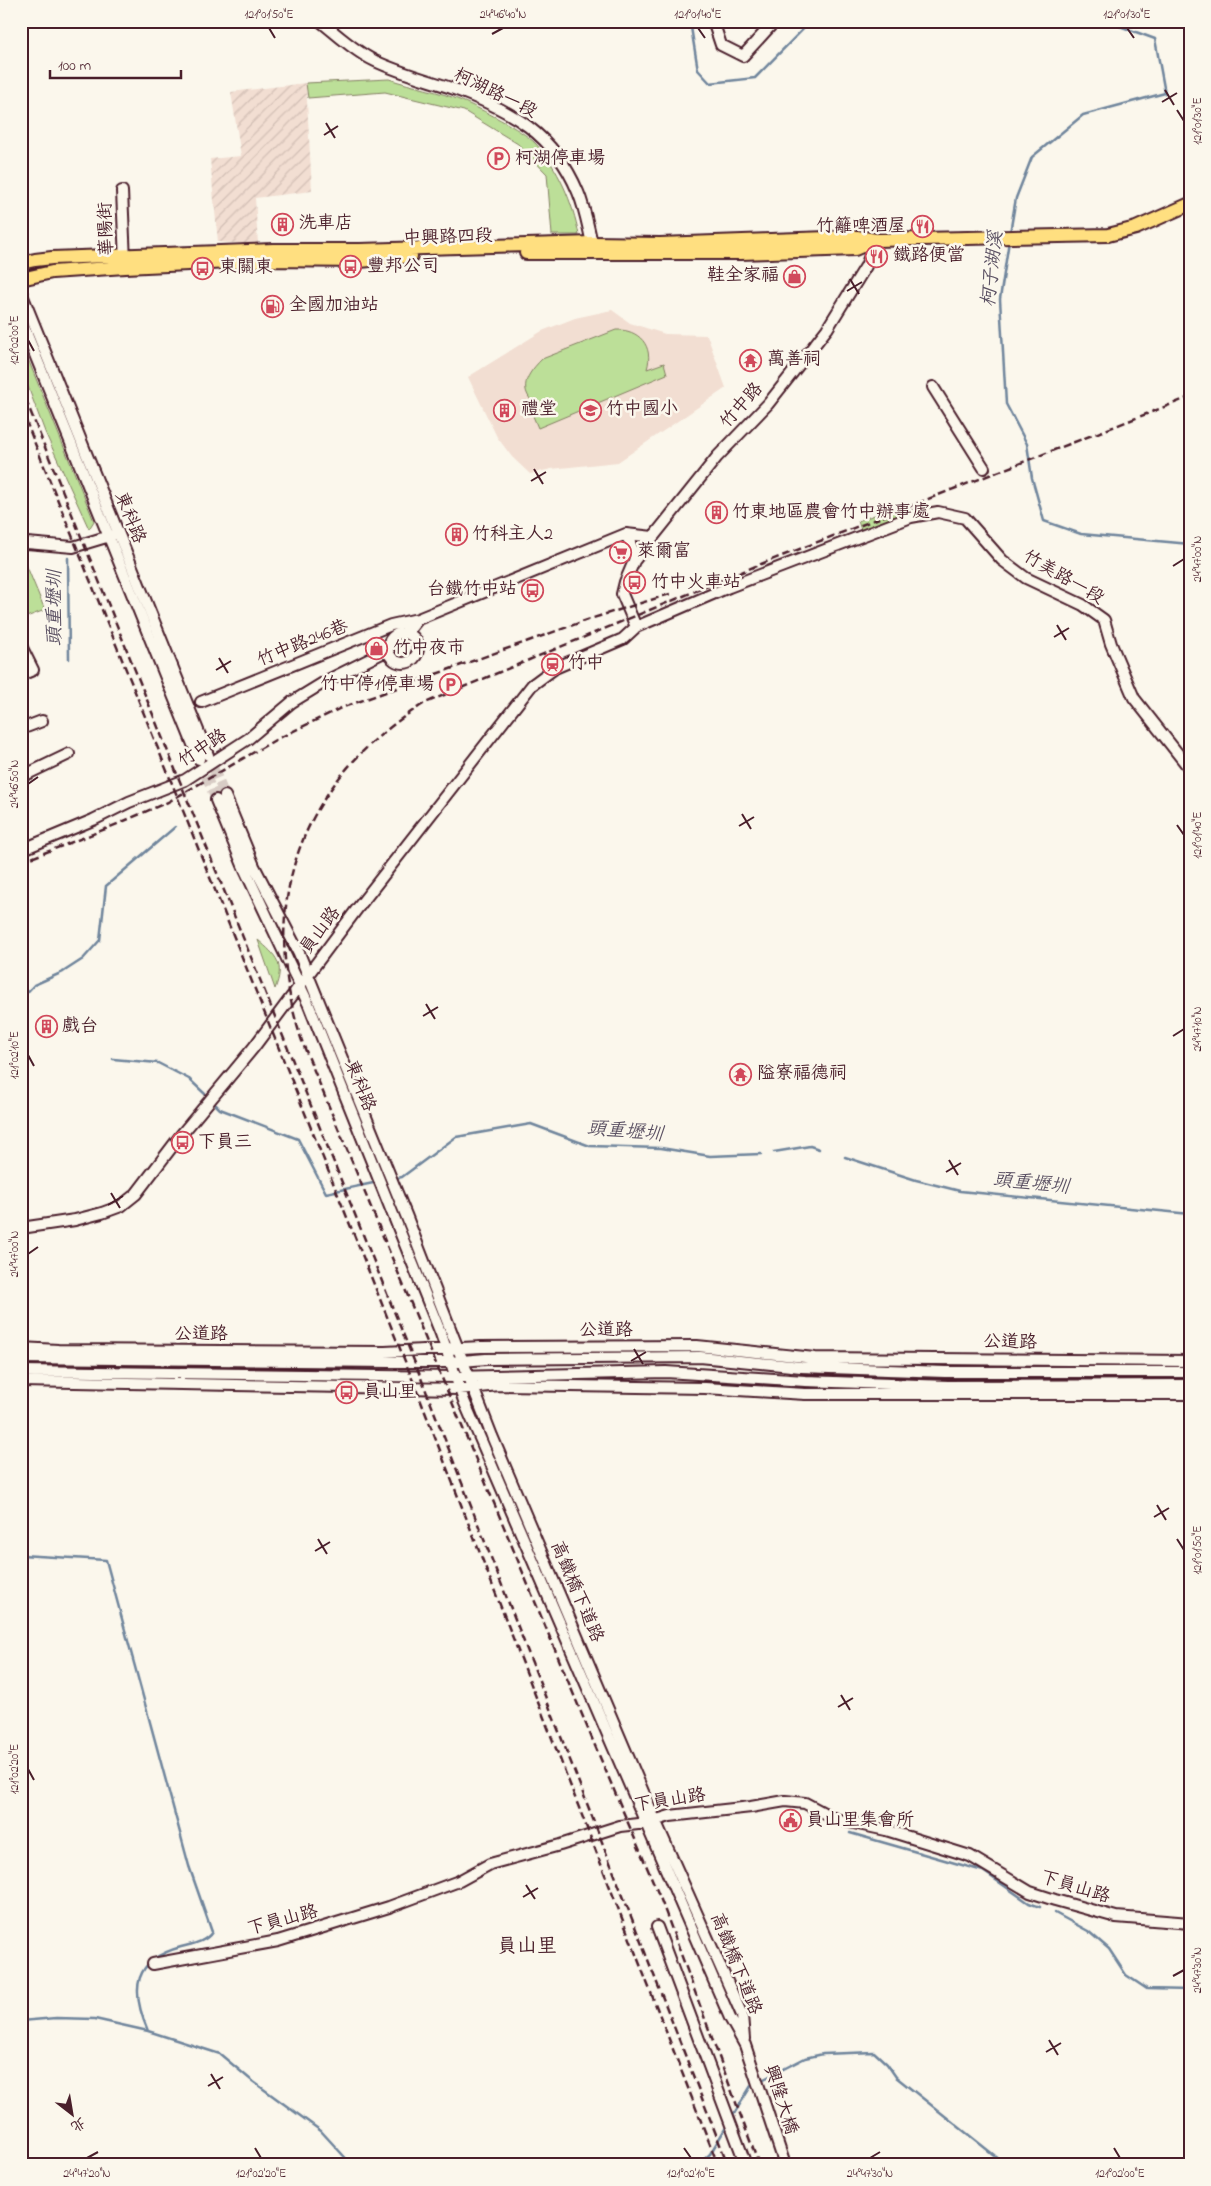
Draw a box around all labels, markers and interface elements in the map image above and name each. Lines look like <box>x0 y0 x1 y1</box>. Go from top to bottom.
text: 121°01'50"E <box>244 6 294 24</box>
text: 24°46'40"N <box>480 6 526 24</box>
text: 121°01'40"E <box>674 6 722 24</box>
text: 121°01'30"E <box>1103 6 1151 24</box>
scale bar <box>50 48 181 80</box>
text: 100 m <box>58 55 91 77</box>
street label: 柯湖路一段 <box>449 63 541 125</box>
text: 121°01'30"E <box>1189 97 1207 145</box>
place label: 柯湖停車場 <box>515 146 605 172</box>
parking icon: 柯湖停車場 <box>487 147 511 171</box>
street label: 華陽街 <box>93 202 121 256</box>
place label: 洗車店 <box>299 211 353 237</box>
building icon: 洗車店 <box>271 212 295 236</box>
place label: 竹籬啤酒屋 <box>816 214 906 240</box>
restaurant icon: 竹籬啤酒屋 <box>910 215 934 239</box>
street label: 中興路四段 <box>403 223 493 253</box>
water label: 柯子湖溪 <box>976 229 1011 308</box>
place label: 鐵路便當 <box>893 243 965 269</box>
restaurant icon: 鐵路便當 <box>865 244 889 268</box>
place label: 豐邦公司 <box>367 254 439 280</box>
place label: 東關東 <box>219 255 273 281</box>
bus stop icon: 豐邦公司 <box>339 255 363 279</box>
bus stop icon: 東關東 <box>191 256 215 280</box>
place label: 鞋全家福 <box>707 263 779 289</box>
shop icon: 鞋全家福 <box>783 264 807 288</box>
place label: 全國加油站 <box>289 293 379 319</box>
fuel station icon: 全國加油站 <box>261 294 285 318</box>
text: 121°02'00"E <box>6 315 24 365</box>
place label: 萬善祠 <box>767 347 821 373</box>
temple icon: 萬善祠 <box>739 348 763 372</box>
street label: 竹中路 <box>714 377 770 435</box>
place label: 禮堂 <box>521 397 557 423</box>
place label: 竹中國小 <box>606 397 678 423</box>
building icon: 禮堂 <box>493 398 517 422</box>
school or university icon: 竹中國小 <box>578 398 602 422</box>
street label: 東科路 <box>107 488 151 548</box>
place label: 竹東地區農會竹中辦事處 <box>732 500 930 526</box>
building icon: 竹東地區農會竹中辦事處 <box>704 501 728 525</box>
place label: 竹科主人2 <box>472 522 553 548</box>
building icon: 竹科主人2 <box>444 523 468 547</box>
text: 24°47'00"N <box>1189 536 1207 582</box>
place label: 萊爾富 <box>637 539 691 565</box>
supermarket icon: 萊爾富 <box>609 540 633 564</box>
street label: 竹美路一段 <box>1018 544 1108 612</box>
water label: 頭重壢圳 <box>42 568 69 646</box>
place label: 竹中火車站 <box>651 570 741 596</box>
bus stop icon: 竹中火車站 <box>623 571 647 595</box>
place label: 台鐵竹中站 <box>427 577 517 603</box>
bus stop icon: 台鐵竹中站 <box>521 578 545 602</box>
street label: 竹中路246巷 <box>253 614 353 674</box>
place label: 竹中夜市 <box>393 636 465 662</box>
shop icon: 竹中夜市 <box>365 637 389 661</box>
place label: 竹中 <box>568 651 604 677</box>
station icon: 竹中 <box>540 652 564 676</box>
place label: 竹中停1停車場 <box>320 672 434 698</box>
parking icon: 竹中停1停車場 <box>438 673 462 697</box>
street label: 竹中路 <box>173 723 233 775</box>
text: 24°46'50"N <box>6 760 24 808</box>
text: 121°01'40"E <box>1189 811 1207 859</box>
street label: 員山路 <box>294 902 348 960</box>
text: 24°47'10"N <box>1189 1006 1207 1052</box>
place label: 戲台 <box>62 1014 98 1040</box>
building icon: 戲台 <box>34 1015 58 1039</box>
text: 121°02'10"E <box>6 1031 24 1079</box>
street label: 東科路 <box>337 1056 381 1116</box>
place label: 隘寮福德祠 <box>757 1061 847 1087</box>
temple icon: 隘寮福德祠 <box>729 1062 753 1086</box>
water label: 頭重壢圳 <box>586 1115 666 1149</box>
place label: 下員三 <box>198 1130 252 1156</box>
bus stop icon: 下員三 <box>170 1131 194 1155</box>
water label: 頭重壢圳 <box>992 1167 1072 1202</box>
text: 24°47'00"N <box>6 1231 24 1277</box>
street label: 公道路 <box>579 1318 633 1344</box>
street label: 公道路 <box>174 1322 228 1348</box>
street label: 公道路 <box>983 1330 1037 1356</box>
place label: 員山里 <box>363 1380 417 1406</box>
bus stop icon: 員山里 <box>335 1381 359 1405</box>
text: 121°01'50"E <box>1189 1525 1207 1575</box>
street label: 高鐵橋下道路 <box>543 1537 609 1647</box>
text: 121°02'20"E <box>6 1744 24 1794</box>
street label: 下員山路 <box>632 1783 708 1819</box>
place label: 員山里集會所 <box>806 1808 914 1834</box>
public building icon: 員山里集會所 <box>778 1809 802 1833</box>
street label: 下員山路 <box>1037 1865 1113 1911</box>
street label: 下員山路 <box>245 1899 321 1943</box>
street label: 高鐵橋下道路 <box>703 1909 767 2019</box>
district label: 員山里 <box>497 1933 557 1962</box>
text: 24°47'30"N <box>1189 1947 1207 1993</box>
street label: 興隆大橋 <box>757 2062 803 2138</box>
north arrow <box>48 2088 98 2138</box>
text: 北 <box>67 2111 89 2136</box>
text: 24°47'20"N <box>63 2165 111 2183</box>
text: 121°02'20"E <box>236 2165 286 2183</box>
text: 121°02'10"E <box>667 2165 715 2183</box>
text: 24°47'30"N <box>847 2165 893 2183</box>
text: 121°02'00"E <box>1095 2165 1145 2183</box>

